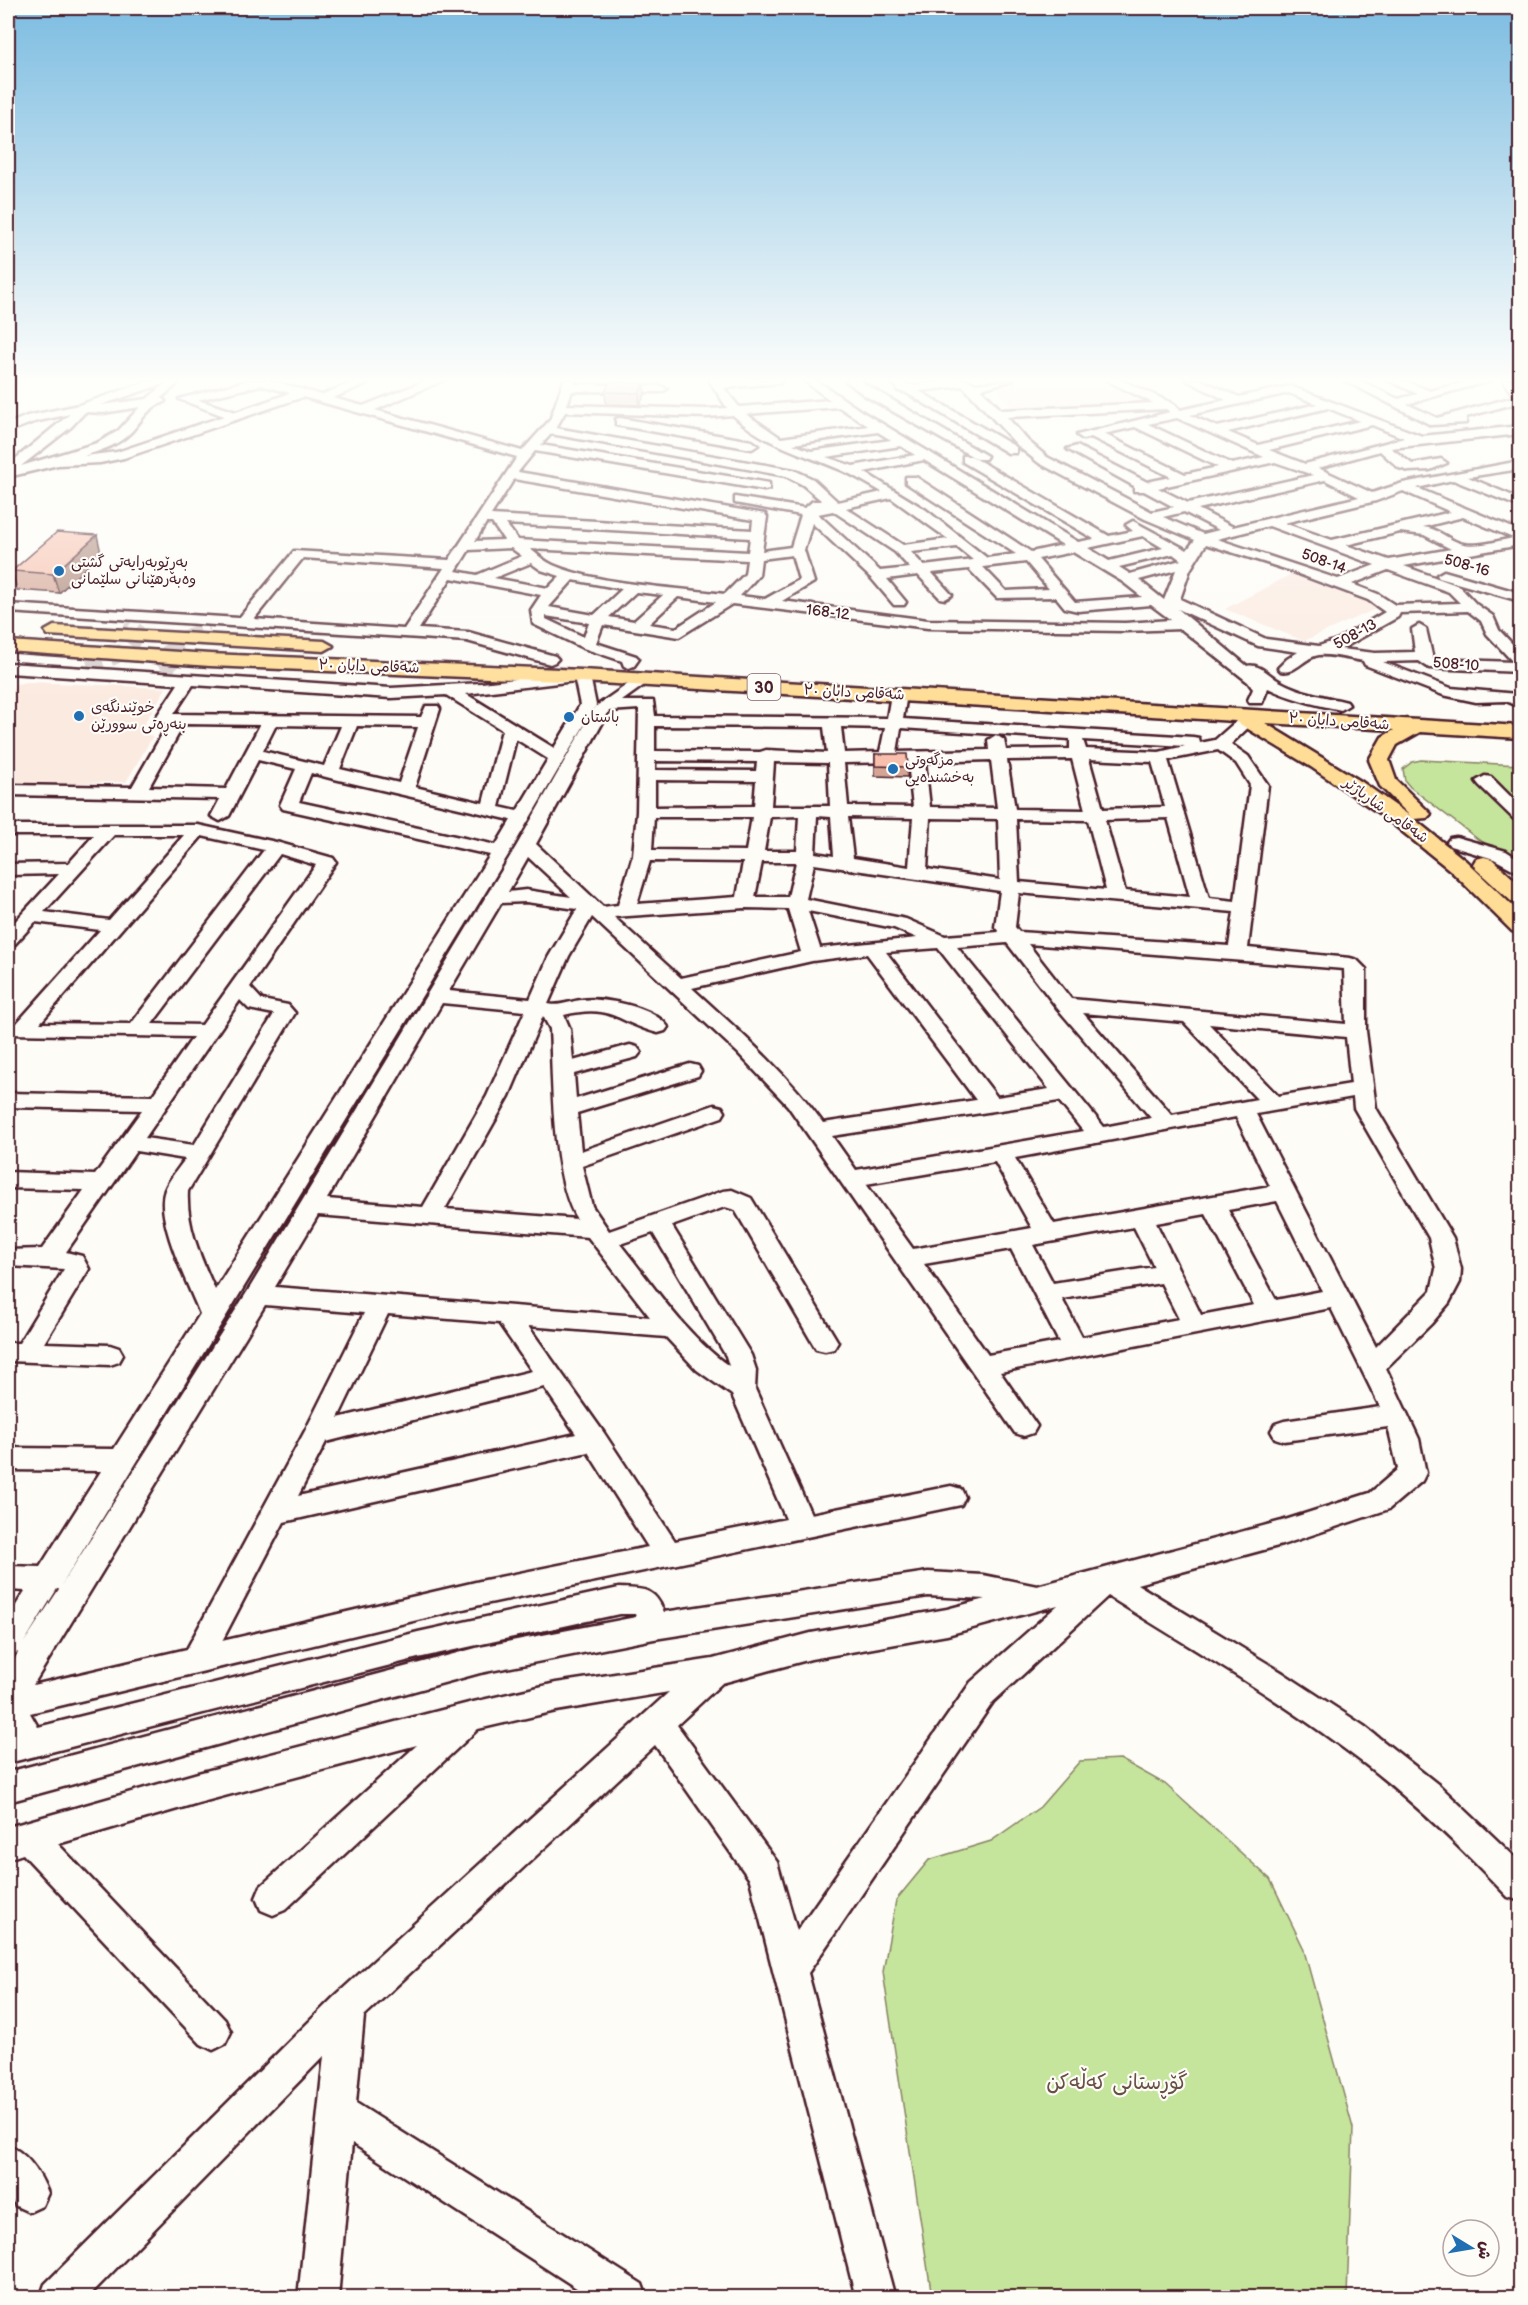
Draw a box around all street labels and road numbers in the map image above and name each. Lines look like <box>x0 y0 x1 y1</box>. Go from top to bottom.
street label: 508-14 <box>1299 545 1349 578</box>
street label: 508-16 <box>1442 550 1492 581</box>
street label: 168-12 <box>805 600 851 625</box>
street label: 508-13 <box>1330 615 1380 654</box>
street label: 508-10 <box>1432 653 1480 676</box>
street label: شەقامی دابان ٣٠ <box>318 655 420 678</box>
road number: 30 <box>748 674 780 700</box>
street label: شەقامی دابان ٣٠ <box>803 680 905 705</box>
street label: شەقامی دابان ٣٠ <box>1288 708 1390 735</box>
street label: شەقامی شارباژێر <box>1338 772 1432 848</box>

